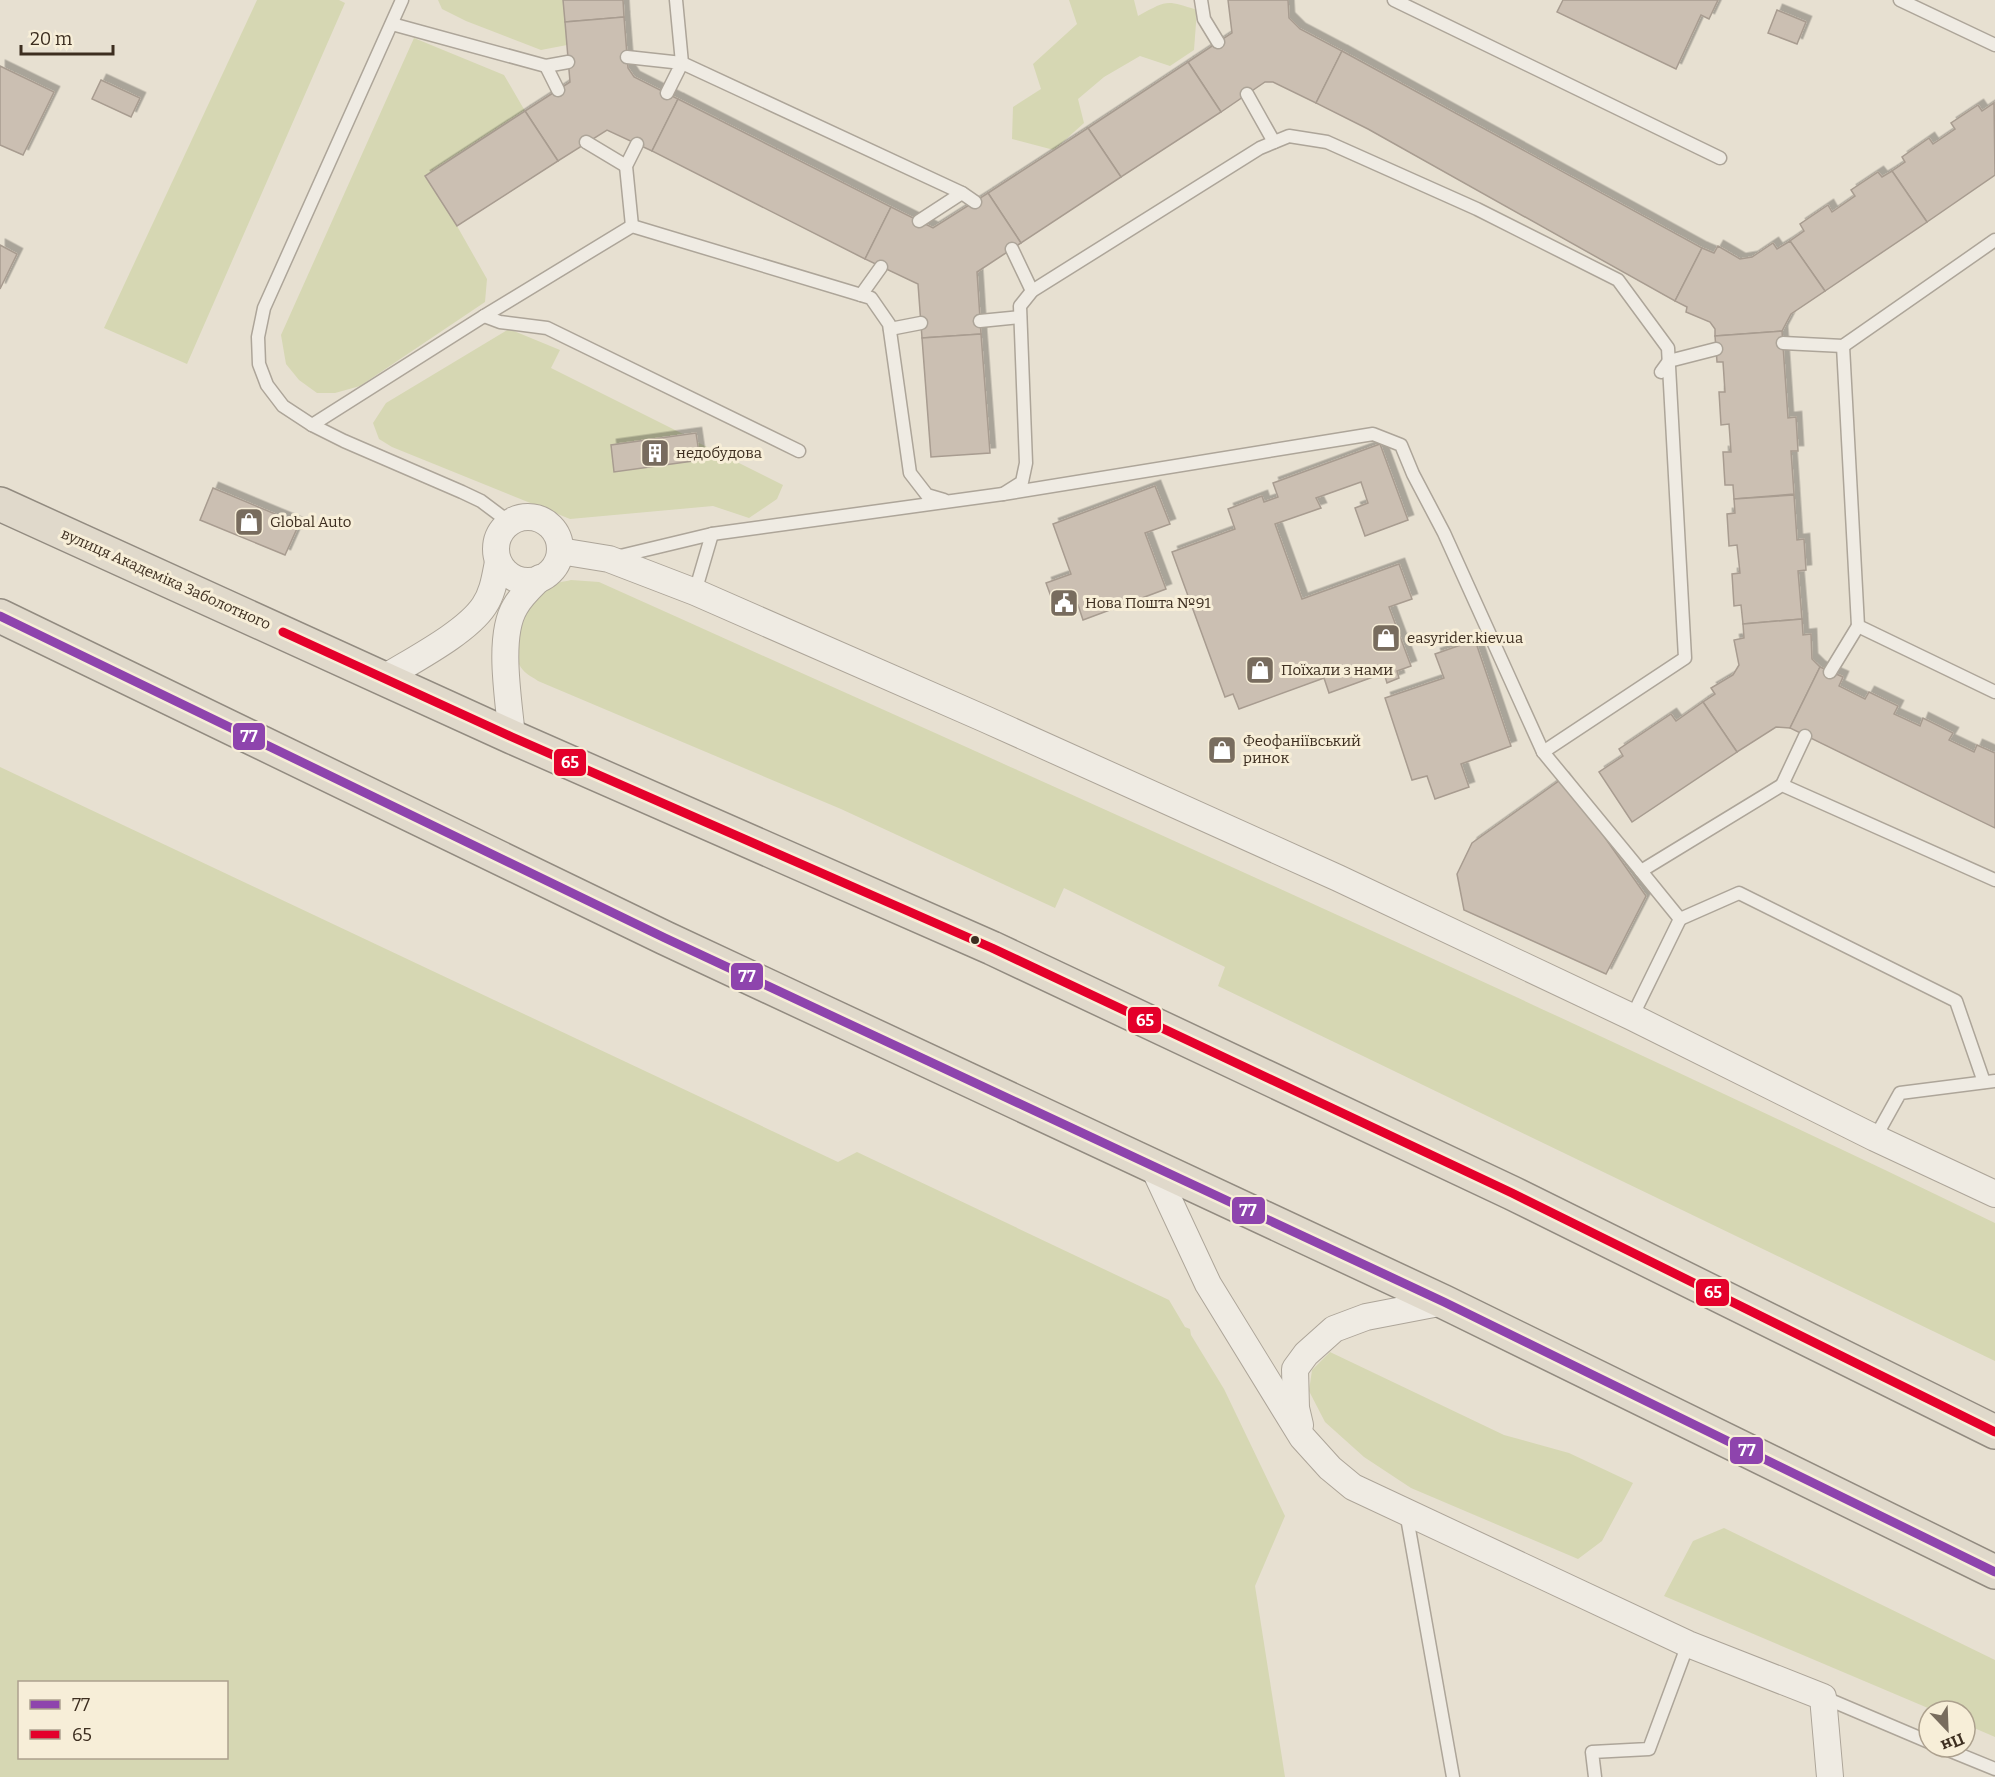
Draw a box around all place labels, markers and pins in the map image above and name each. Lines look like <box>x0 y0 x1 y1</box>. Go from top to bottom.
building icon: недобудова <box>639 437 671 469</box>
place label: недобудова <box>676 444 762 462</box>
shop icon: Global Auto <box>233 506 265 538</box>
place label: Global Auto <box>270 513 351 531</box>
public building icon: Нова Пошта №91 <box>1048 587 1080 619</box>
place label: Нова Пошта №91 <box>1085 594 1211 612</box>
shop icon: easyrider.kiev.ua <box>1370 622 1402 654</box>
place label: easyrider.kiev.ua <box>1407 629 1523 647</box>
shop icon: Поїхали з нами <box>1244 654 1276 686</box>
place label: Поїхали з нами <box>1281 661 1393 679</box>
place label: Феофаніївський ринок <box>1243 732 1361 767</box>
shop icon: Феофаніївський ринок <box>1206 734 1238 766</box>
unlabelled marker <box>969 934 981 946</box>

